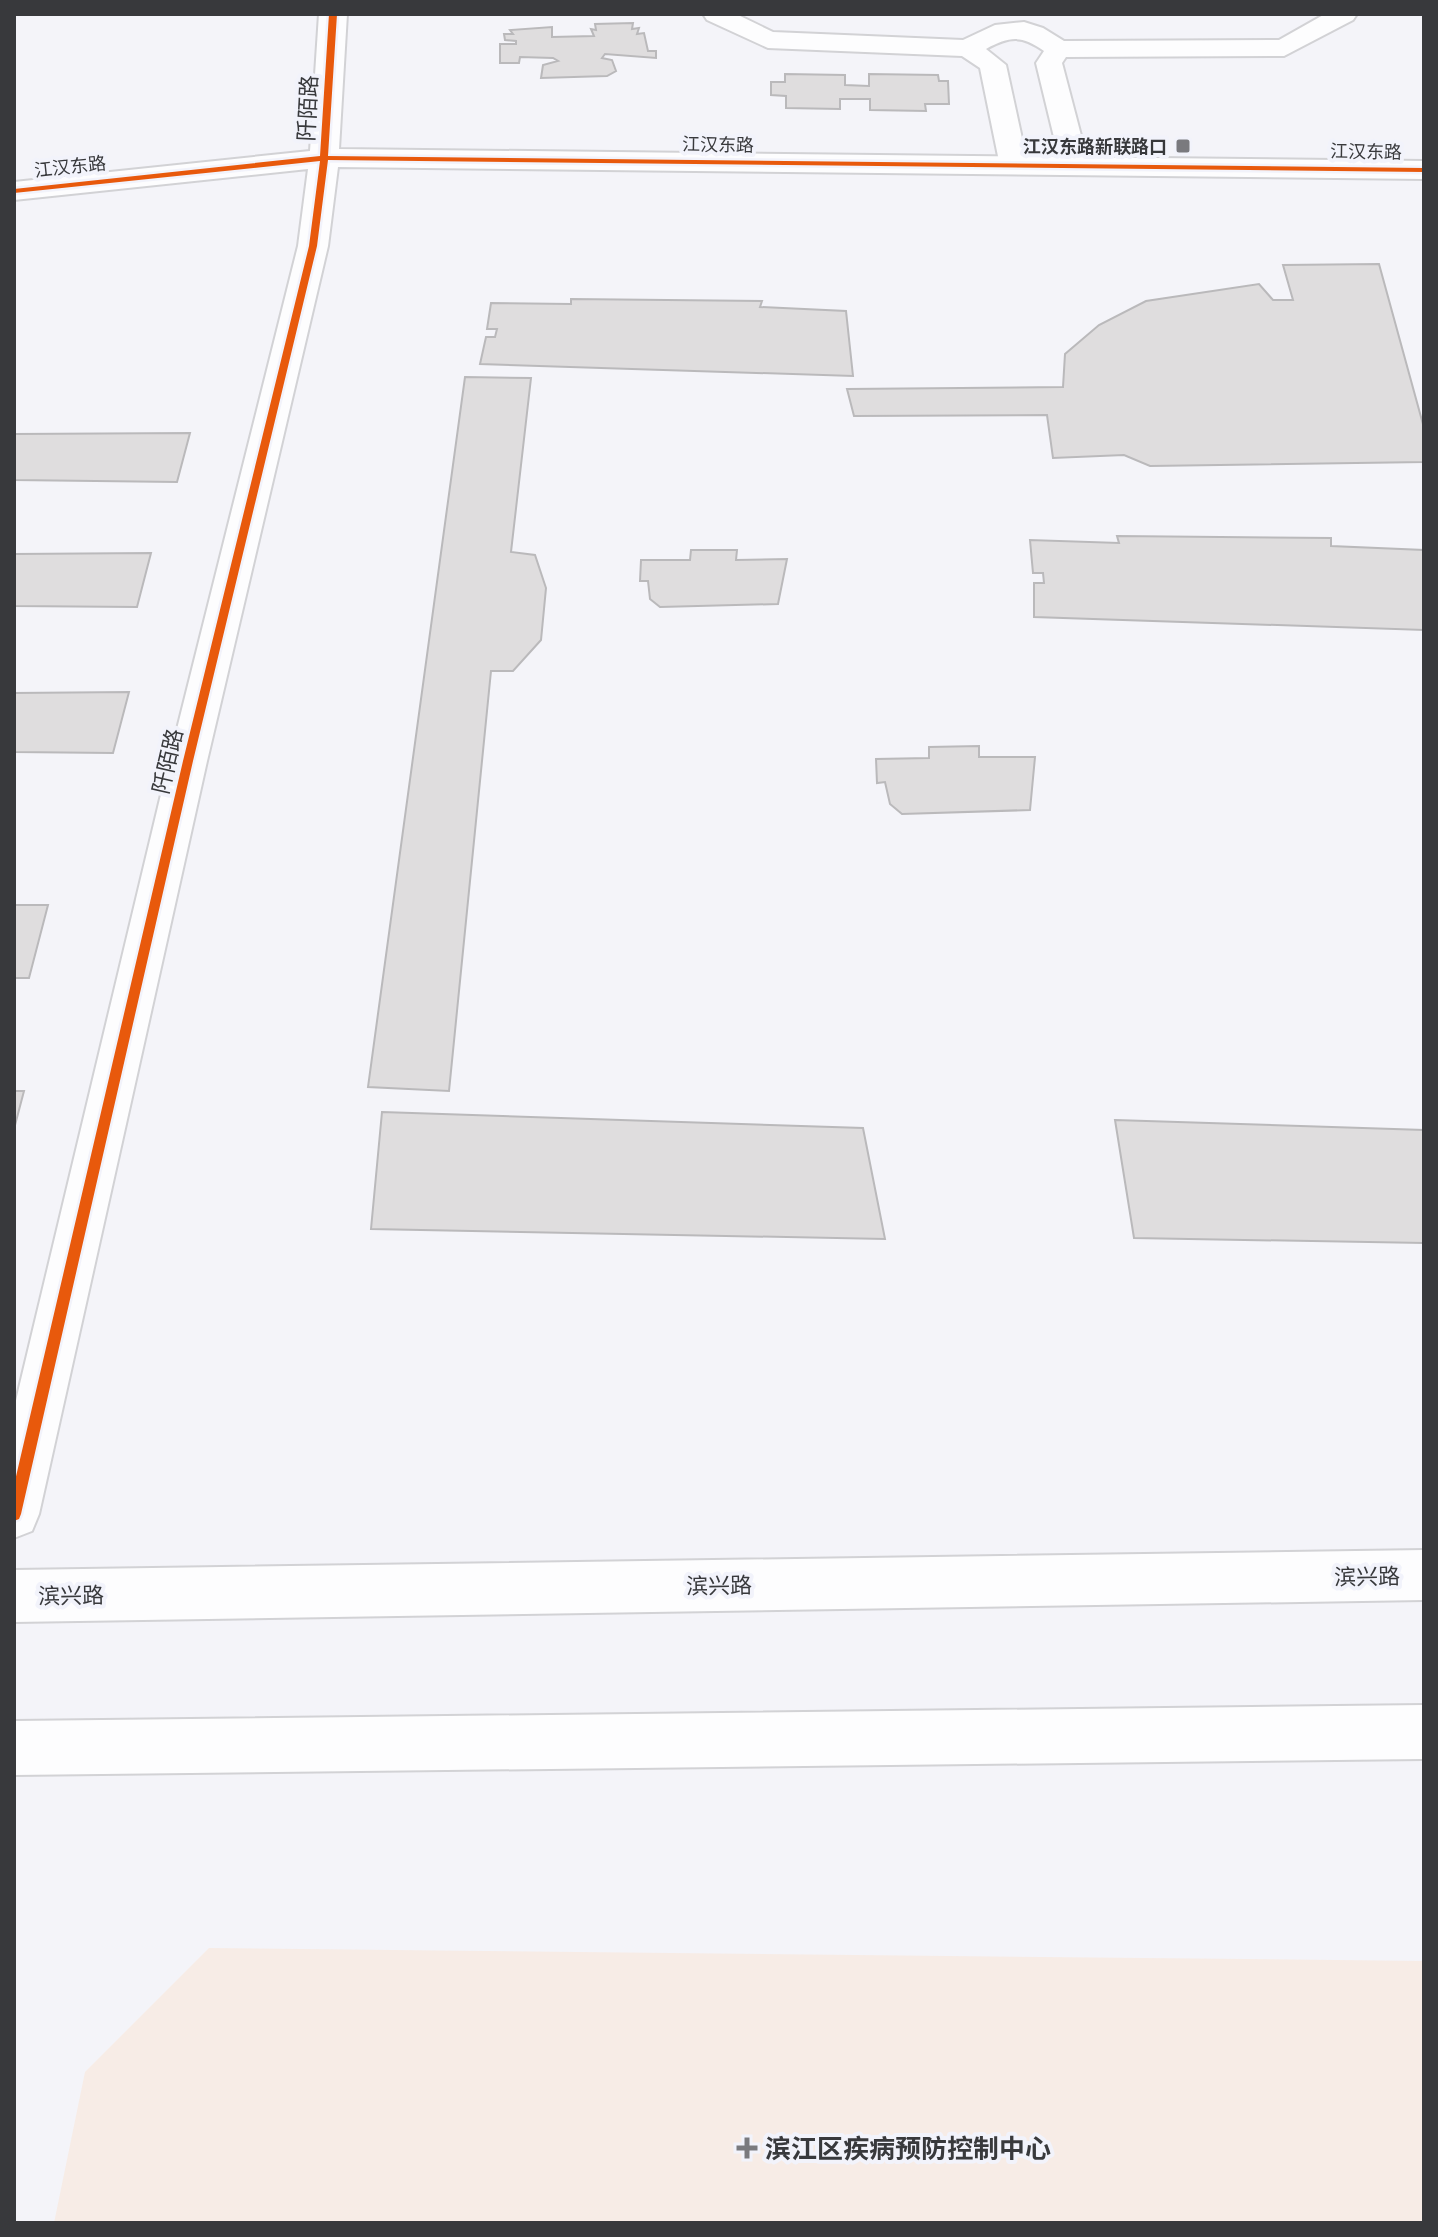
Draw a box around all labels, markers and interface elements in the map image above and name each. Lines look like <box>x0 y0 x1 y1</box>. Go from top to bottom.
street label: 阡陌路 <box>293 74 321 142</box>
street label: 江汉东路 <box>682 133 754 155</box>
place label: 江汉东路新联路口 <box>1023 136 1167 156</box>
marker: 江汉东路新联路口 <box>1174 137 1192 155</box>
street label: 江汉东路 <box>1330 140 1402 162</box>
street label: 江汉东路 <box>33 152 107 180</box>
street label: 阡陌路 <box>147 726 187 796</box>
street label: 滨兴路 <box>1334 1563 1400 1589</box>
street label: 滨兴路 <box>686 1572 752 1598</box>
street label: 滨兴路 <box>38 1582 104 1608</box>
place label: 滨江区疾病预防控制中心 <box>765 2134 1051 2163</box>
marker: 滨江区疾病预防控制中心 <box>736 2137 758 2159</box>

